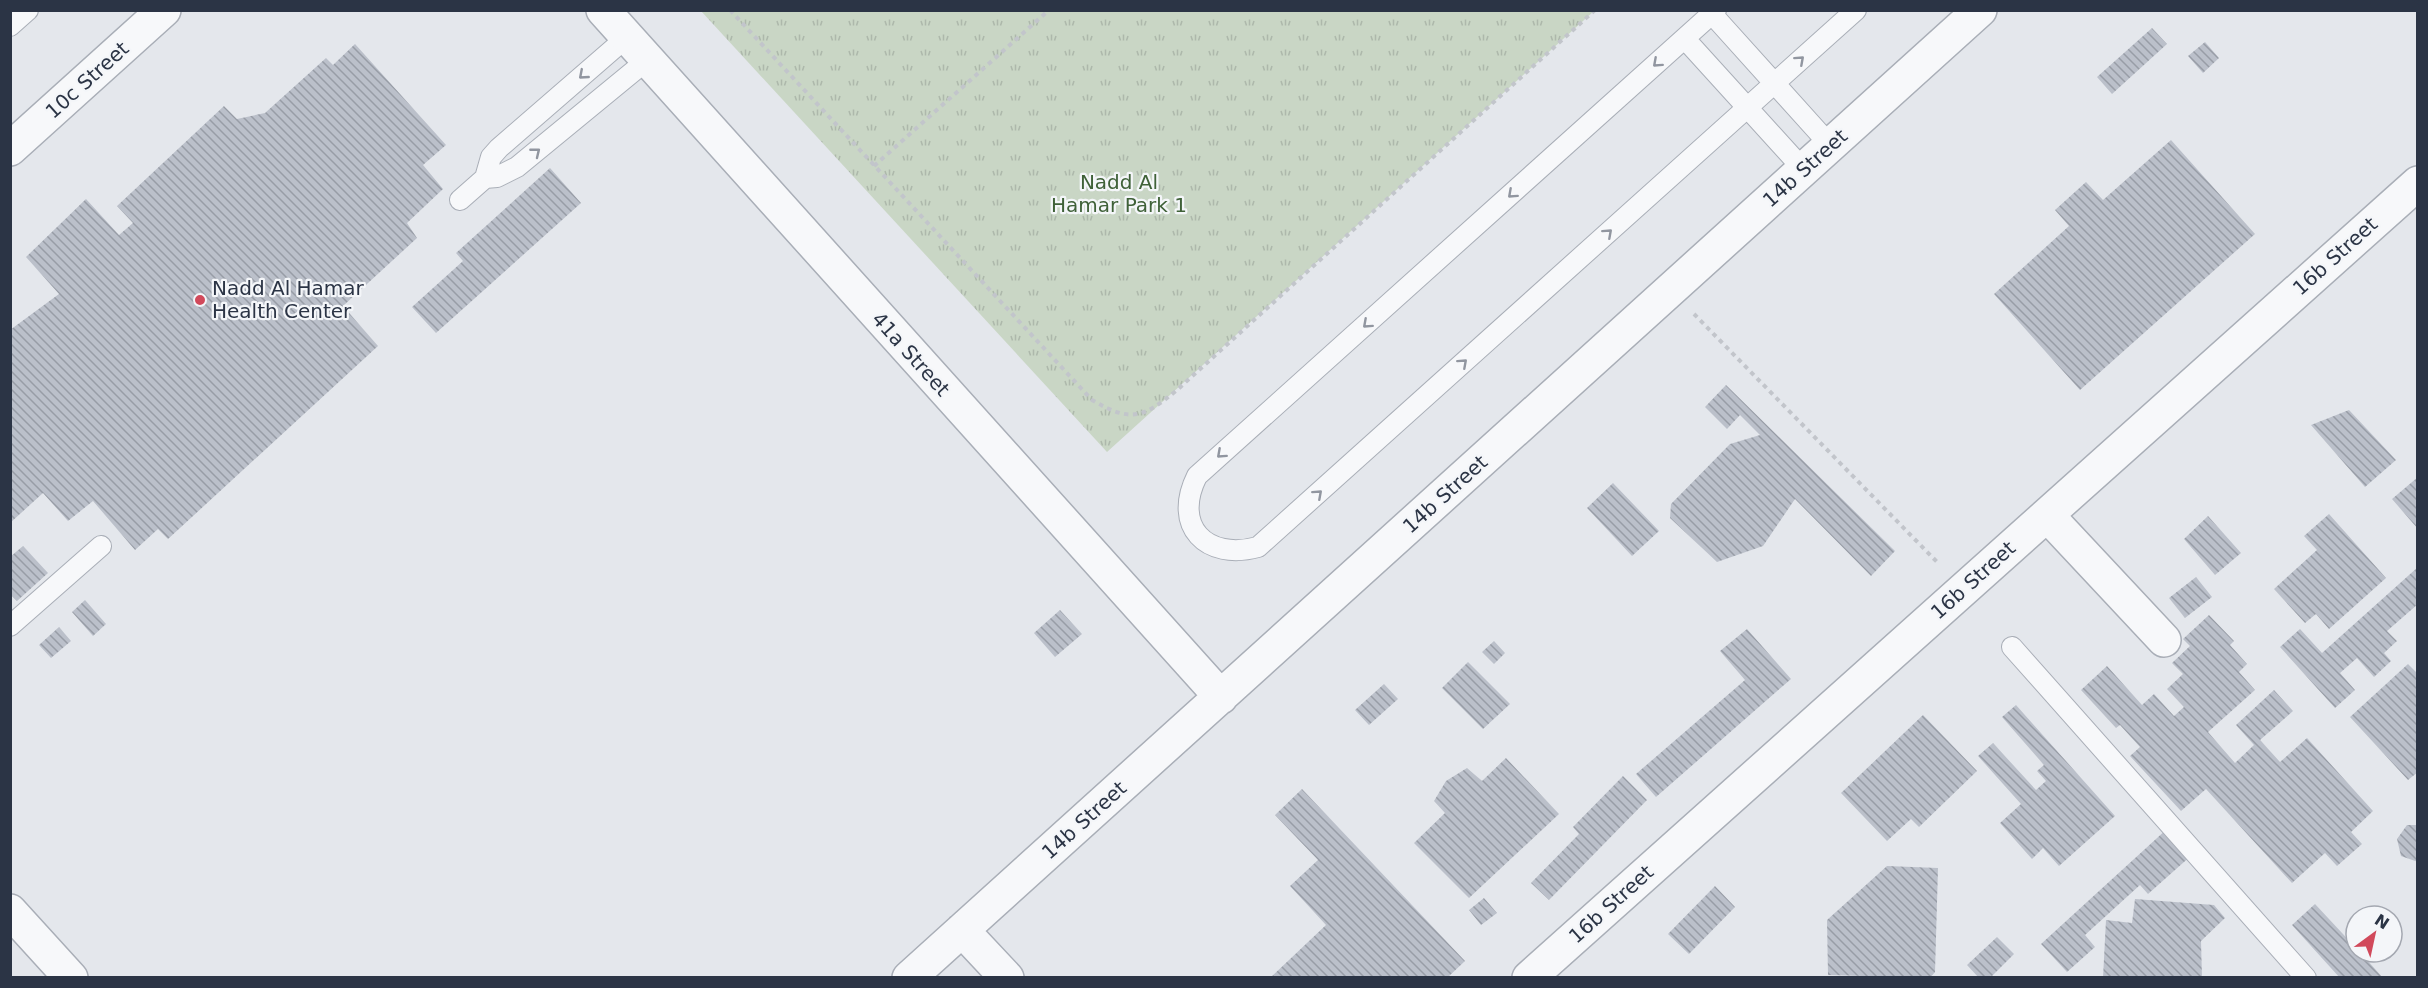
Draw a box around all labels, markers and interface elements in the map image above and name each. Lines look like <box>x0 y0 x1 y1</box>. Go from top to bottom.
street label: 10c Street <box>40 36 134 124</box>
one-way arrow <box>1653 56 1664 67</box>
one-way arrow <box>1793 56 1804 67</box>
one-way arrow <box>579 68 589 79</box>
street label: 14b Street <box>1758 124 1852 212</box>
one-way arrow <box>529 148 540 159</box>
park label: Nadd Al Hamar Park 1 <box>1051 170 1187 217</box>
one-way arrow <box>1508 187 1519 198</box>
street label: 16b Street <box>2288 212 2382 300</box>
one-way arrow <box>1601 229 1612 240</box>
place label: Nadd Al Hamar Health Center <box>212 276 365 323</box>
marker: Nadd Al Hamar Health Center <box>193 293 207 307</box>
street label: 41a Street <box>867 307 955 401</box>
one-way arrow <box>1363 317 1373 328</box>
one-way arrow <box>1456 359 1467 370</box>
one-way arrow <box>1217 447 1228 458</box>
street label: 14b Street <box>1398 450 1492 538</box>
one-way arrow <box>1311 490 1322 501</box>
street label: 16b Street <box>1926 536 2020 624</box>
street label: 14b Street <box>1037 776 1131 864</box>
street label: 16b Street <box>1564 860 1658 948</box>
north arrow <box>2344 904 2404 964</box>
text: N <box>2371 910 2393 933</box>

